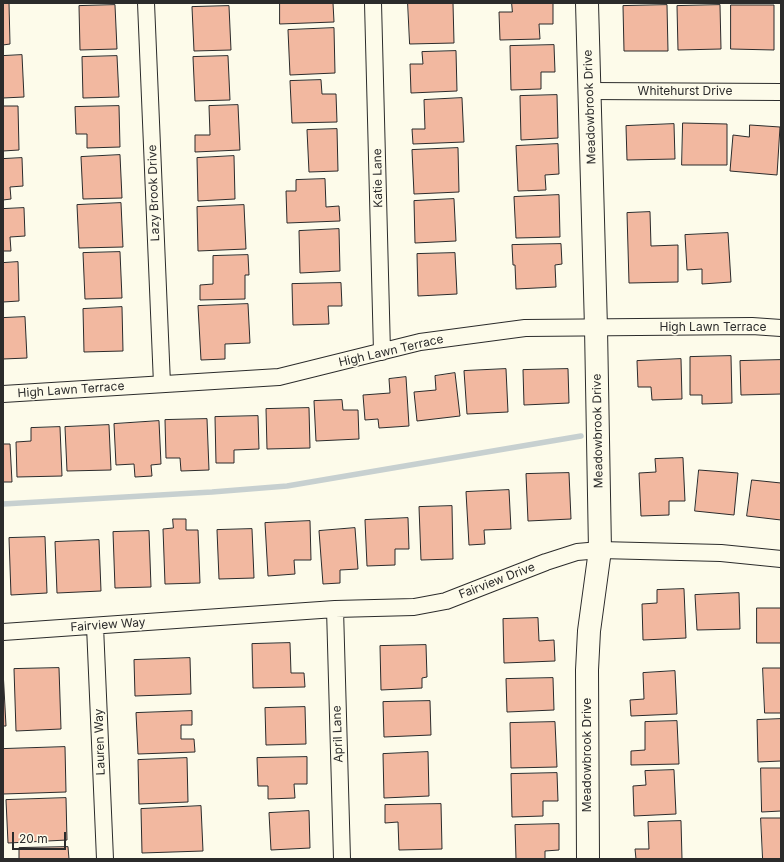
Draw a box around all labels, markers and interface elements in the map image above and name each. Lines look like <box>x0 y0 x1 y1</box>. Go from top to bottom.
street label: Meadowbrook Drive <box>581 49 599 165</box>
street label: Whitehurst Drive <box>638 84 732 98</box>
street label: Lazy Brook Drive <box>145 144 163 242</box>
street label: Katie Lane <box>370 148 386 208</box>
street label: High Lawn Terrace <box>659 320 767 334</box>
street label: High Lawn Terrace <box>337 332 445 370</box>
street label: Meadowbrook Drive <box>590 374 606 488</box>
street label: High Lawn Terrace <box>17 379 125 401</box>
street label: Fairview Drive <box>457 560 537 602</box>
street label: Fairview Way <box>70 615 146 635</box>
street label: Meadowbrook Drive <box>580 698 594 812</box>
street label: April Lane <box>330 705 346 763</box>
street label: Lauren Way <box>92 708 108 776</box>
scale bar <box>14 824 68 850</box>
text: 20 m <box>19 831 48 846</box>

